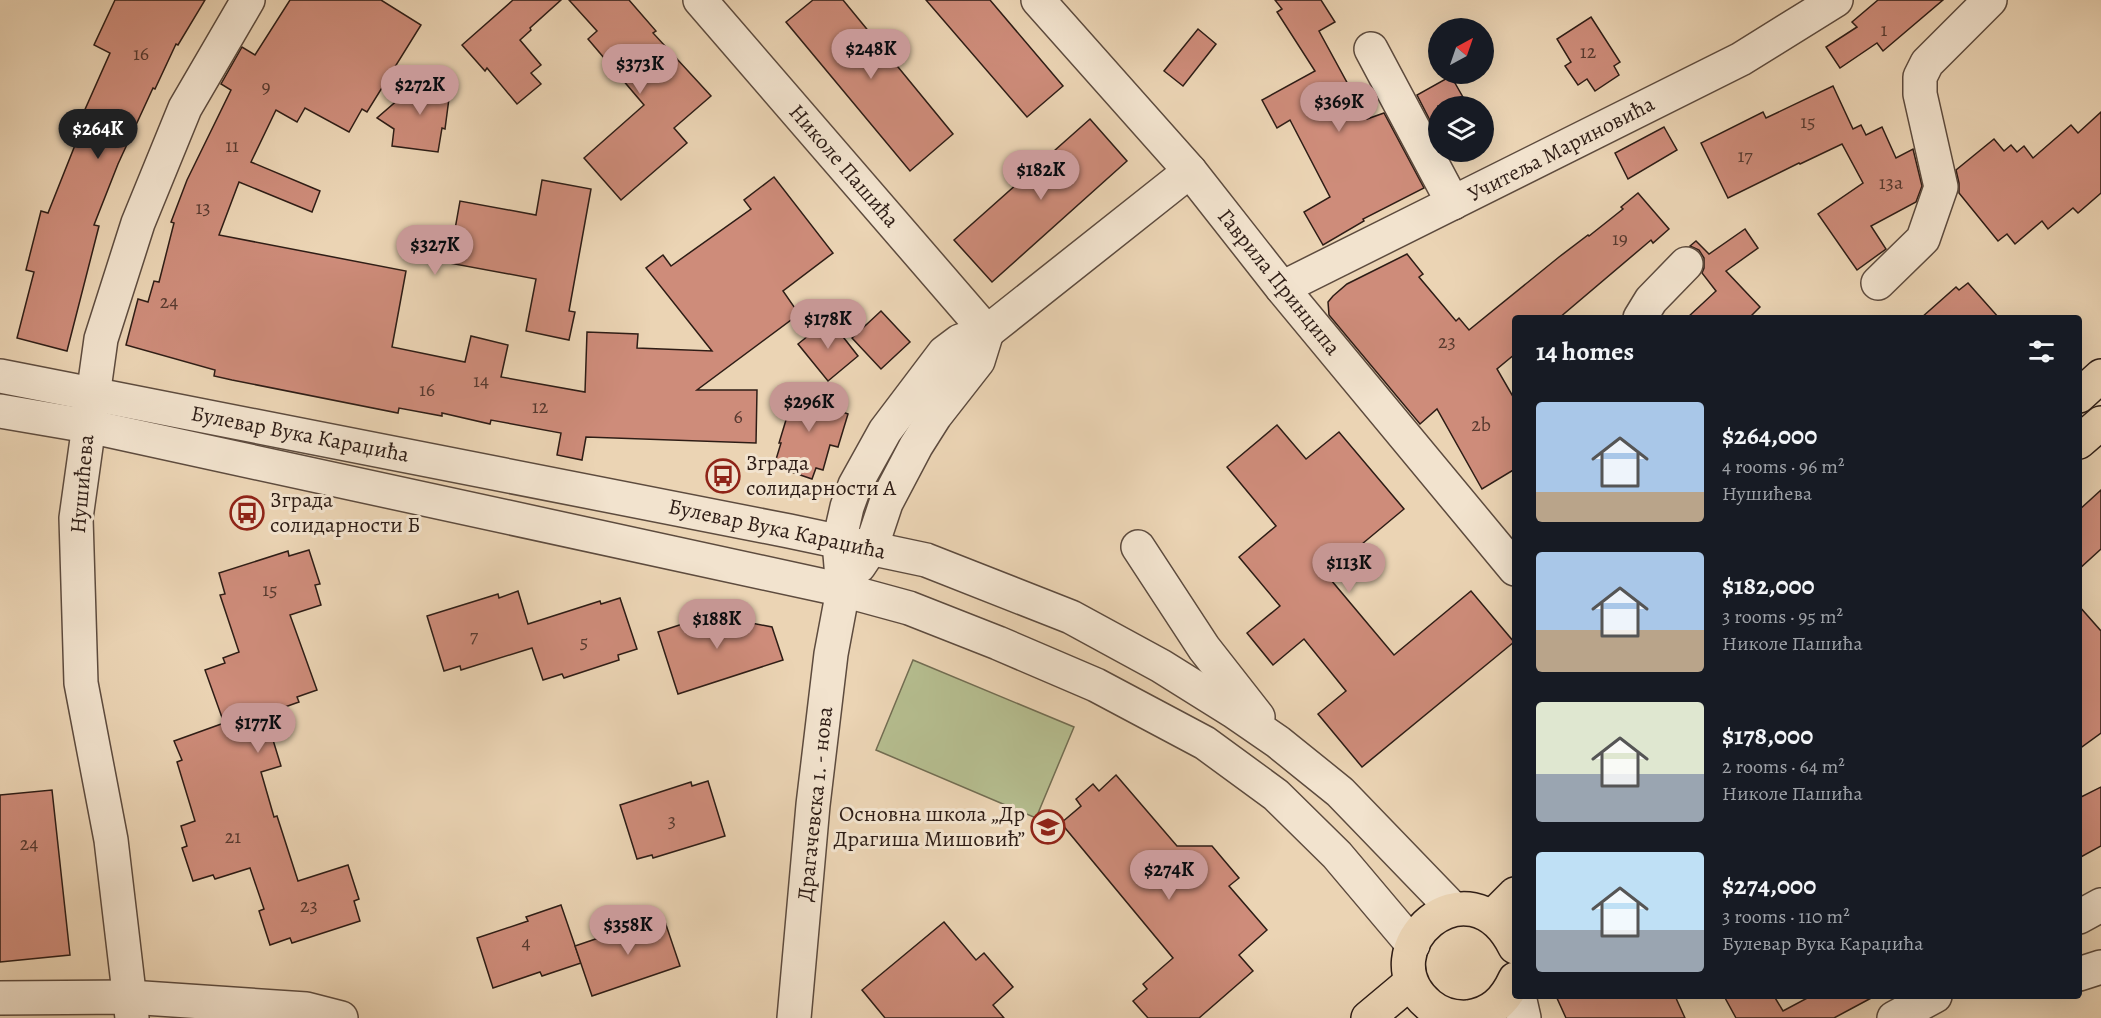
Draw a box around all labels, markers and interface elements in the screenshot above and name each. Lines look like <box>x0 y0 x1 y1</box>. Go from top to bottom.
house number: 1 <box>1881 16 1888 43</box>
north arrow <box>1428 18 1494 84</box>
map controls <box>1428 18 1494 162</box>
pin: $248K <box>829 29 913 80</box>
text: $248K <box>845 35 897 62</box>
house number: 12 <box>1580 38 1597 65</box>
house number: 16 <box>133 40 149 67</box>
pin: $373K <box>598 44 682 95</box>
text: $373K <box>616 50 664 77</box>
pin: $272K <box>378 65 462 116</box>
text: $272K <box>395 71 445 98</box>
house number: 9 <box>261 73 271 100</box>
pin: $369K <box>1297 82 1381 133</box>
text: $369K <box>1314 88 1364 115</box>
street label: Учитеља Мариновића <box>1462 88 1660 209</box>
button: layers <box>1428 96 1494 162</box>
street label: Николе Пашића <box>782 98 907 235</box>
house number: 15 <box>1800 108 1816 135</box>
pin: $264K <box>56 109 140 160</box>
text: $264K <box>73 115 123 142</box>
house number: 11 <box>225 132 239 159</box>
house number: 17 <box>1737 142 1753 169</box>
pin: $182K <box>999 150 1083 201</box>
text: $182K <box>1017 156 1065 183</box>
house number: 13a <box>1879 169 1904 196</box>
house number: 13 <box>195 194 211 221</box>
street label: Гаврила Принципа <box>1210 202 1348 362</box>
pin: $327K <box>393 225 477 276</box>
house number: 19 <box>1612 225 1628 252</box>
text: $327K <box>410 231 460 258</box>
house number: 24 <box>160 288 178 315</box>
pin: $178K <box>786 299 870 350</box>
text: $178K <box>804 305 852 332</box>
house number: 23 <box>1438 328 1456 355</box>
text: 14 homes <box>1536 334 1634 369</box>
icon: filters <box>2025 335 2058 368</box>
house number: 14 <box>473 367 489 394</box>
house number: 16 <box>419 376 435 403</box>
pin: $296K <box>767 382 851 433</box>
text: $296K <box>784 388 834 415</box>
house number: 12 <box>532 393 549 420</box>
street label: Булевар Вука Караџића <box>188 398 412 470</box>
house number: 6 <box>733 403 743 430</box>
house number: 2b <box>1471 411 1491 438</box>
text: $264,000 <box>1722 418 1817 453</box>
icon: home <box>1584 426 1656 498</box>
street label: Нушићева <box>63 432 101 535</box>
place label: Зграда солидарности А <box>746 448 897 503</box>
text: 4 rooms · 96 m² <box>1722 453 1844 480</box>
bus stop icon: Зграда солидарности А <box>705 458 741 494</box>
text: Нушићева <box>1722 480 1812 507</box>
place label: Зграда солидарности Б <box>270 485 420 540</box>
street label: Булевар Вука Караџића <box>665 491 889 567</box>
bus stop icon: Зграда солидарности Б <box>229 495 265 531</box>
pin: $113K <box>1307 543 1391 594</box>
text: $113K <box>1326 549 1372 576</box>
text: $182,000 <box>1722 568 1815 603</box>
house number: 15 <box>262 576 278 603</box>
icon: home <box>1584 576 1656 648</box>
pin: $188K <box>675 599 759 650</box>
text: 3 rooms · 95 m² <box>1722 603 1843 630</box>
text: $188K <box>693 605 741 632</box>
house number: 7 <box>470 622 479 649</box>
house number: 5 <box>580 628 588 655</box>
text: Николе Пашића <box>1722 630 1863 657</box>
pin: $177K <box>216 703 300 754</box>
street label: Драгачевска 1. - нова <box>790 704 840 903</box>
text: $177K <box>235 709 281 736</box>
text: $178,000 <box>1722 718 1813 753</box>
icon: home <box>1584 726 1656 798</box>
text: 2 rooms · 64 m² <box>1722 753 1845 780</box>
text: Николе Пашића <box>1722 780 1863 807</box>
place label: Основна школа „Др Драгиша Мишовић” <box>834 799 1025 854</box>
house number: 3 <box>668 807 676 834</box>
school or university icon: Основна школа „Др Драгиша Мишовић” <box>1030 809 1066 845</box>
house number: 21 <box>225 823 241 850</box>
house number: 24 <box>20 830 38 857</box>
pin: $274K <box>1127 850 1211 901</box>
text: $274K <box>1144 856 1194 883</box>
text: $274,000 <box>1722 868 1816 903</box>
icon: home <box>1584 876 1656 948</box>
house number: 23 <box>300 892 318 919</box>
text: 3 rooms · 110 m² <box>1722 903 1850 930</box>
pin: $358K <box>586 905 670 956</box>
text: $358K <box>603 911 653 938</box>
house number: 4 <box>521 929 531 956</box>
text: Булевар Вука Караџића <box>1722 930 1923 957</box>

